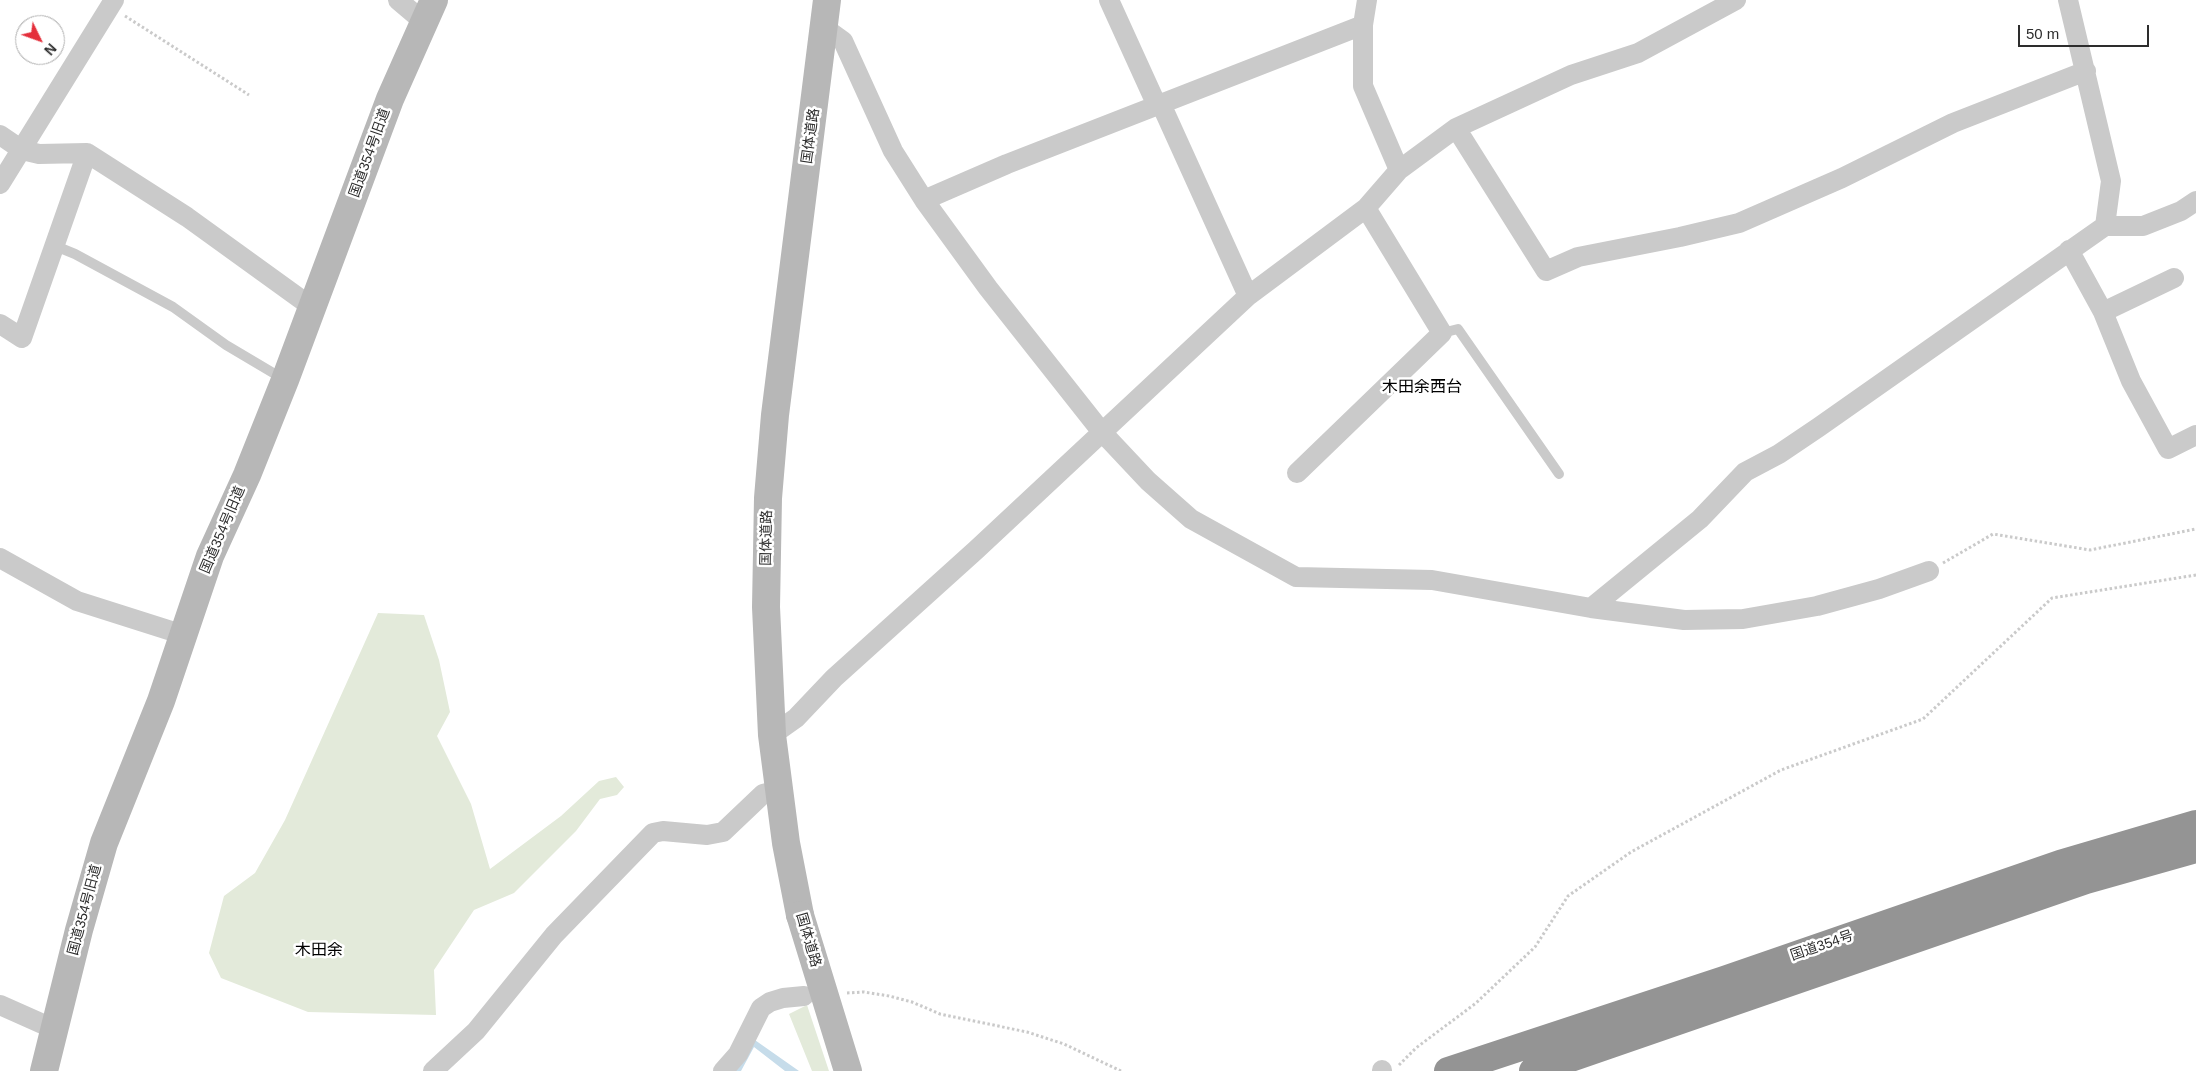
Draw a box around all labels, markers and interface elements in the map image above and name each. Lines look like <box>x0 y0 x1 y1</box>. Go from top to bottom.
north arrow <box>15 15 65 65</box>
scale bar <box>2021 15 2152 47</box>
text: 50 m <box>2026 25 2059 42</box>
text: N <box>41 40 60 58</box>
street label: 国道354号旧道 <box>346 106 394 200</box>
street label: 国体道路 <box>799 107 823 165</box>
district label: 木田余西台 <box>1382 378 1462 398</box>
street label: 国道354号旧道 <box>197 484 249 576</box>
street label: 国体道路 <box>758 510 776 566</box>
street label: 国道354号旧道 <box>65 863 105 957</box>
street label: 国体道路 <box>792 911 824 969</box>
street label: 国道354号 <box>1788 927 1856 965</box>
district label: 木田余 <box>295 941 343 961</box>

